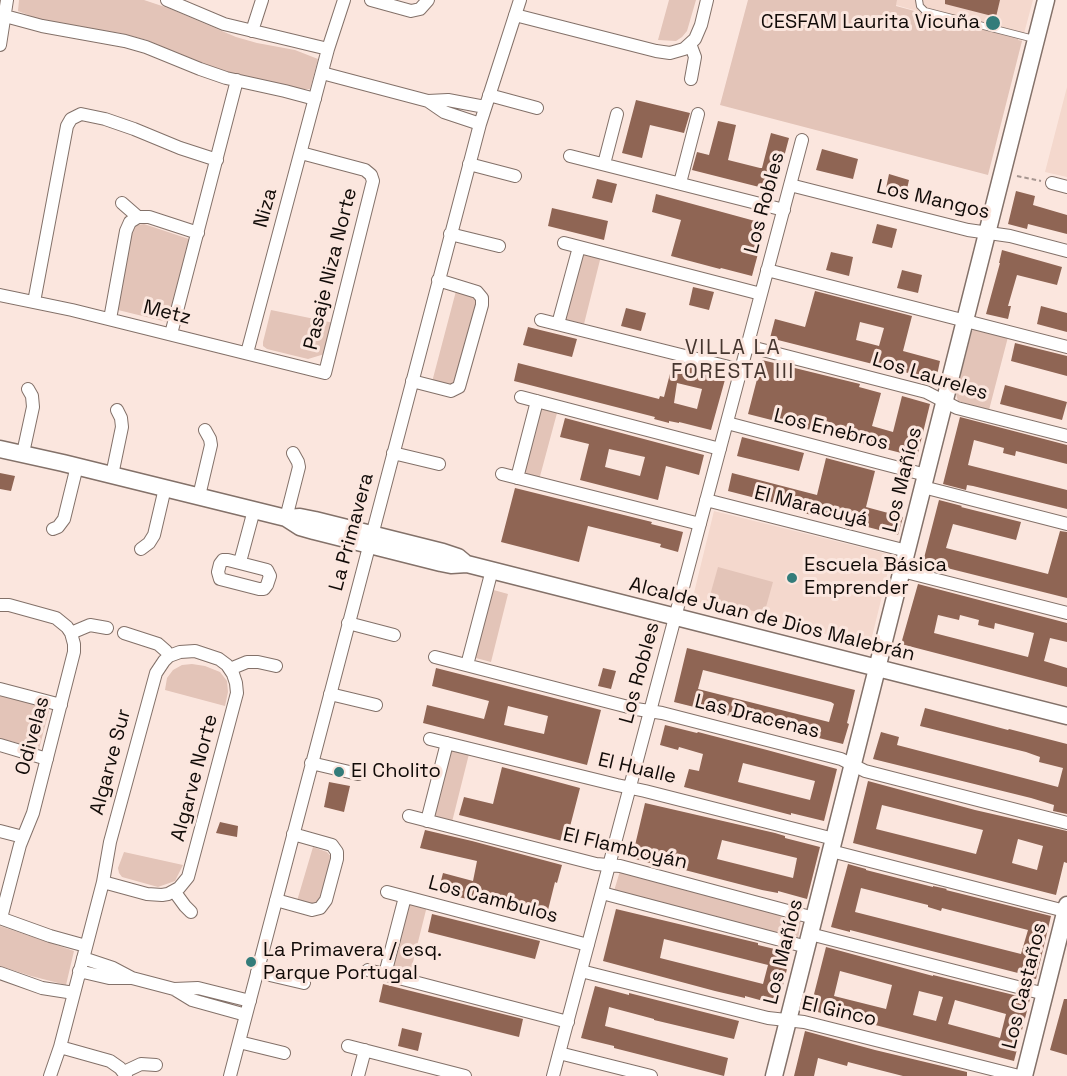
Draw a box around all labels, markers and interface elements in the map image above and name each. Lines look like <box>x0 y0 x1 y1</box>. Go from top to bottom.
place label: CESFAM Laurita Vicuña <box>761 11 980 35</box>
marker: CESFAM Laurita Vicuña <box>984 14 1002 32</box>
street label: Los Robles <box>740 150 790 256</box>
street label: Los Mangos <box>874 175 992 225</box>
street label: Pasaje Niza Norte <box>299 185 363 353</box>
street label: Niza <box>249 186 283 230</box>
street label: Metz <box>141 296 193 330</box>
district label: VILLA LA FORESTA III <box>671 335 795 385</box>
street label: Los Laureles <box>869 348 991 406</box>
street label: Los Enebros <box>771 404 891 456</box>
street label: Los Mañíos <box>878 425 928 535</box>
street label: La Primavera <box>325 470 379 594</box>
street label: El Maracuyá <box>752 481 870 533</box>
place label: Escuela Básica Emprender <box>804 554 947 601</box>
marker: Escuela Básica Emprender <box>785 571 799 585</box>
street label: Alcalde Juan de Dios Malebrán <box>627 573 917 667</box>
street label: Los Robles <box>615 620 665 726</box>
street label: Las Dracenas <box>692 690 822 744</box>
street label: Odivelas <box>11 694 55 778</box>
street label: Algarve Sur <box>85 706 137 818</box>
street label: Algarve Norte <box>167 712 223 844</box>
street label: El Hualle <box>595 748 679 790</box>
place label: El Cholito <box>351 760 441 784</box>
marker: El Cholito <box>332 765 346 779</box>
street label: El Flamboyán <box>560 823 690 875</box>
street label: Los Cambulos <box>425 871 561 929</box>
street label: Los Mañíos <box>759 897 809 1007</box>
street label: Los Castaños <box>998 920 1052 1052</box>
place label: La Primavera / esq. Parque Portugal <box>263 939 442 986</box>
marker: La Primavera / esq. Parque Portugal <box>244 955 258 969</box>
street label: El Ginco <box>799 992 879 1032</box>

